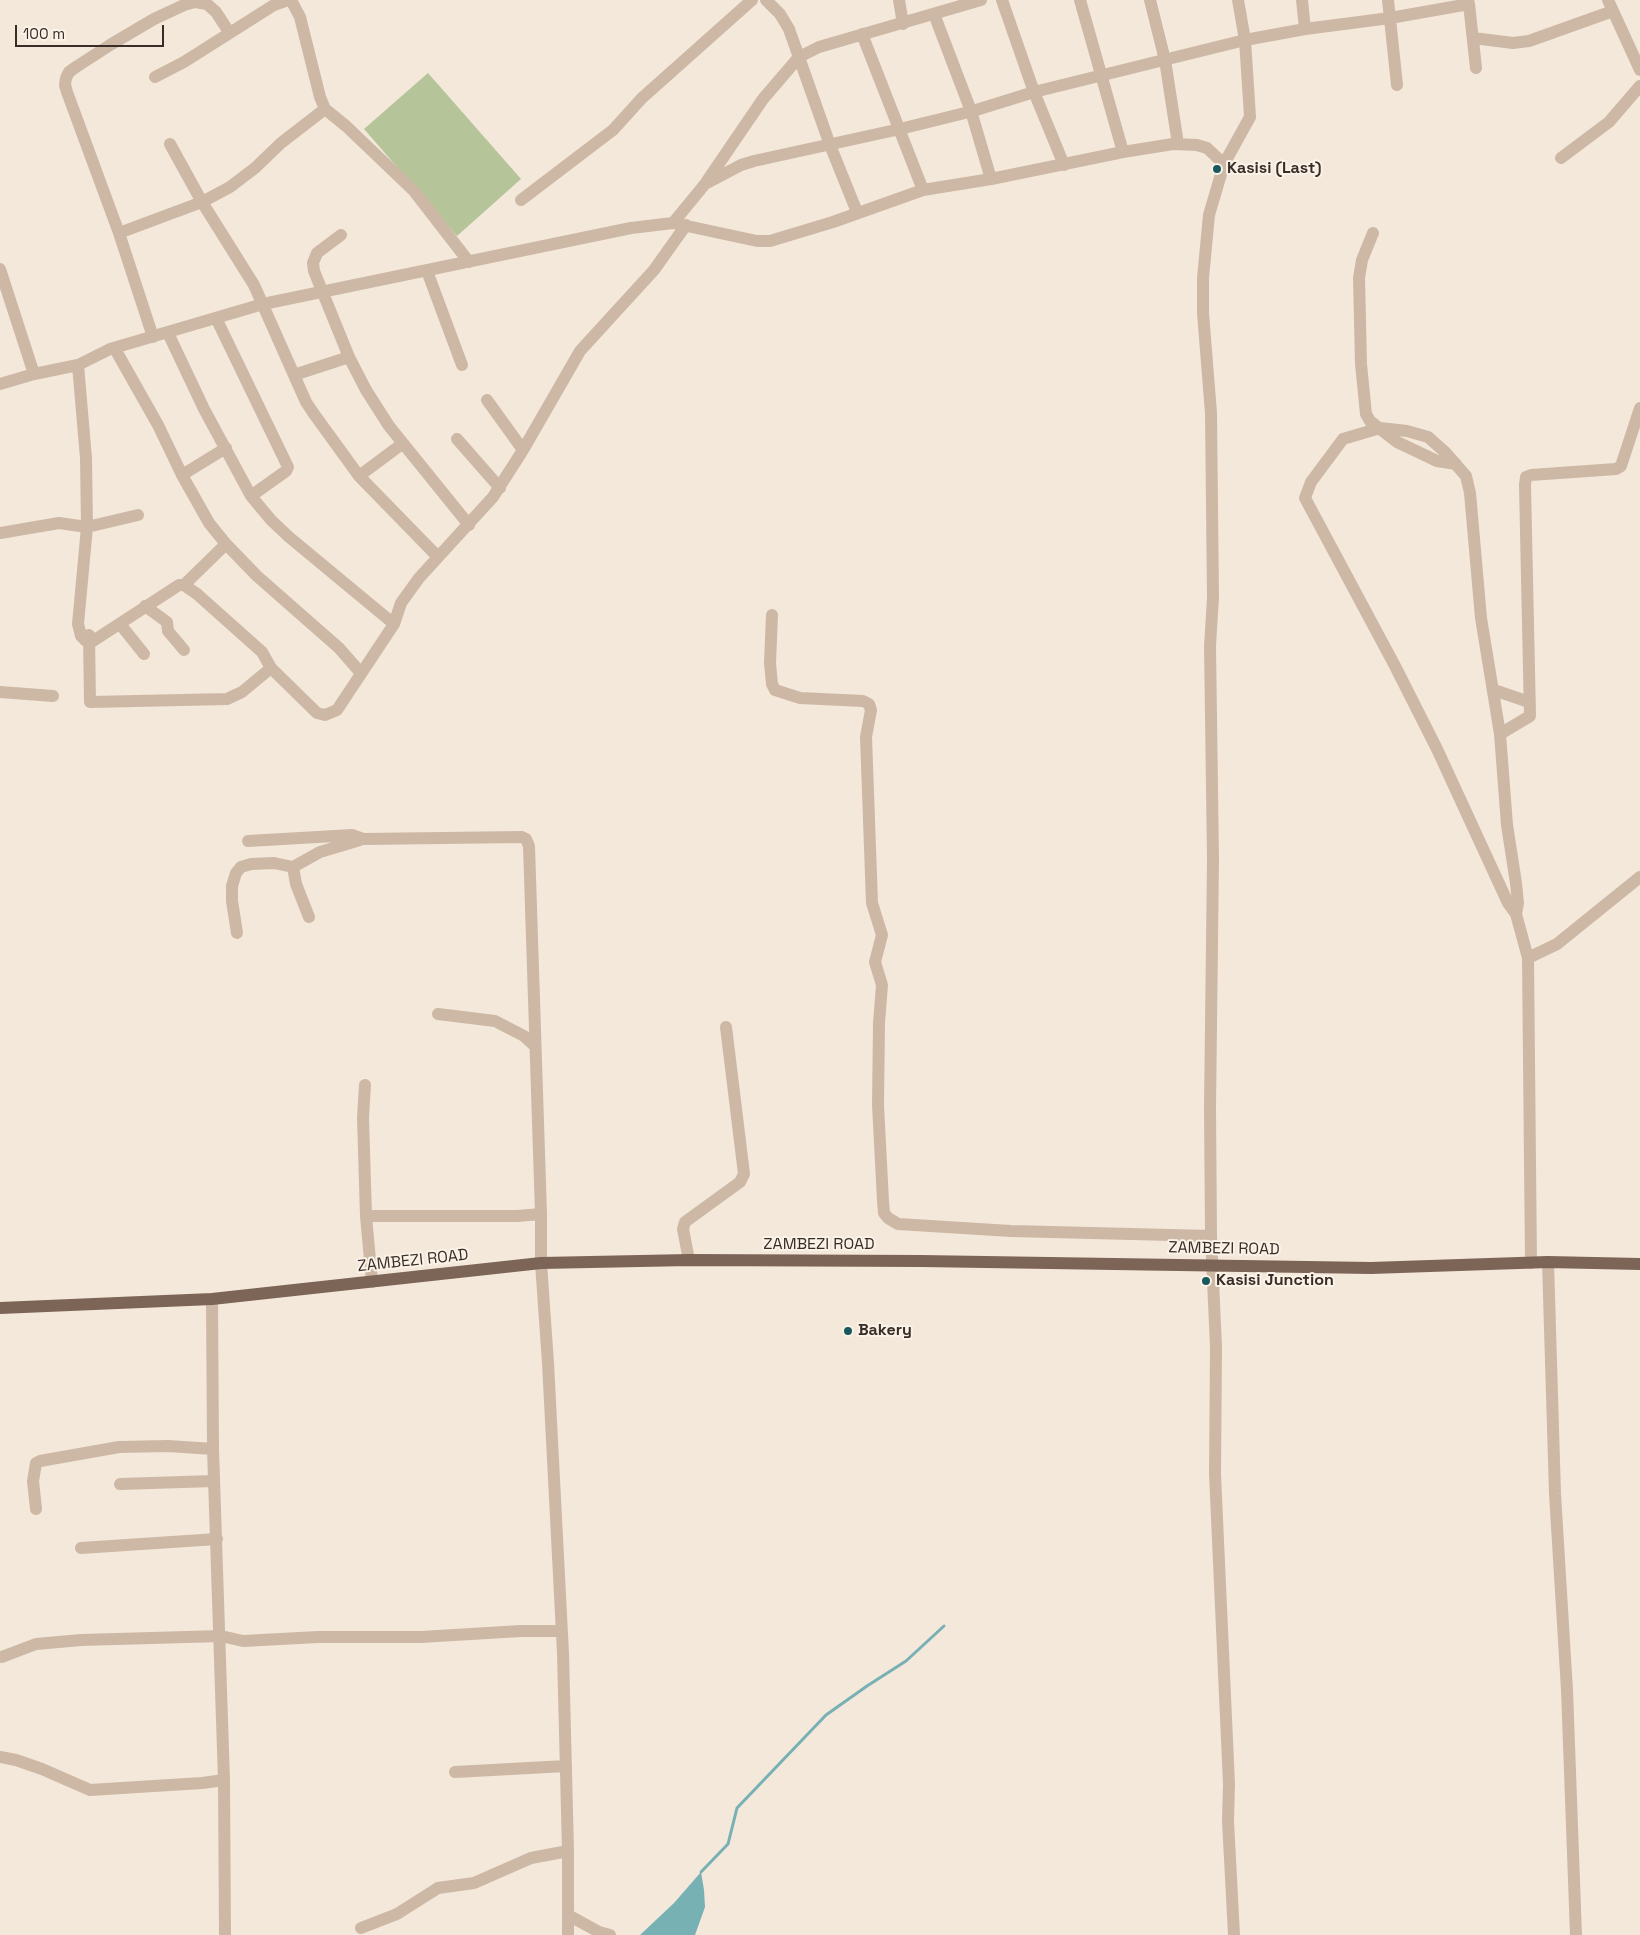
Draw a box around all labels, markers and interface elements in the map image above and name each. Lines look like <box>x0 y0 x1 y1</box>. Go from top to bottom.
scale bar <box>18 15 166 47</box>
text: 100 m <box>23 24 65 43</box>
place label: Kasisi (Last) <box>1227 159 1322 179</box>
marker: Kasisi (Last) <box>1211 163 1223 175</box>
street label: ZAMBEZI ROAD <box>763 1235 875 1255</box>
street label: ZAMBEZI ROAD <box>1168 1238 1280 1260</box>
street label: ZAMBEZI ROAD <box>357 1246 469 1276</box>
place label: Kasisi Junction <box>1216 1271 1334 1291</box>
marker: Kasisi Junction <box>1200 1275 1212 1287</box>
place label: Bakery <box>858 1321 912 1341</box>
marker: Bakery <box>842 1325 854 1337</box>

